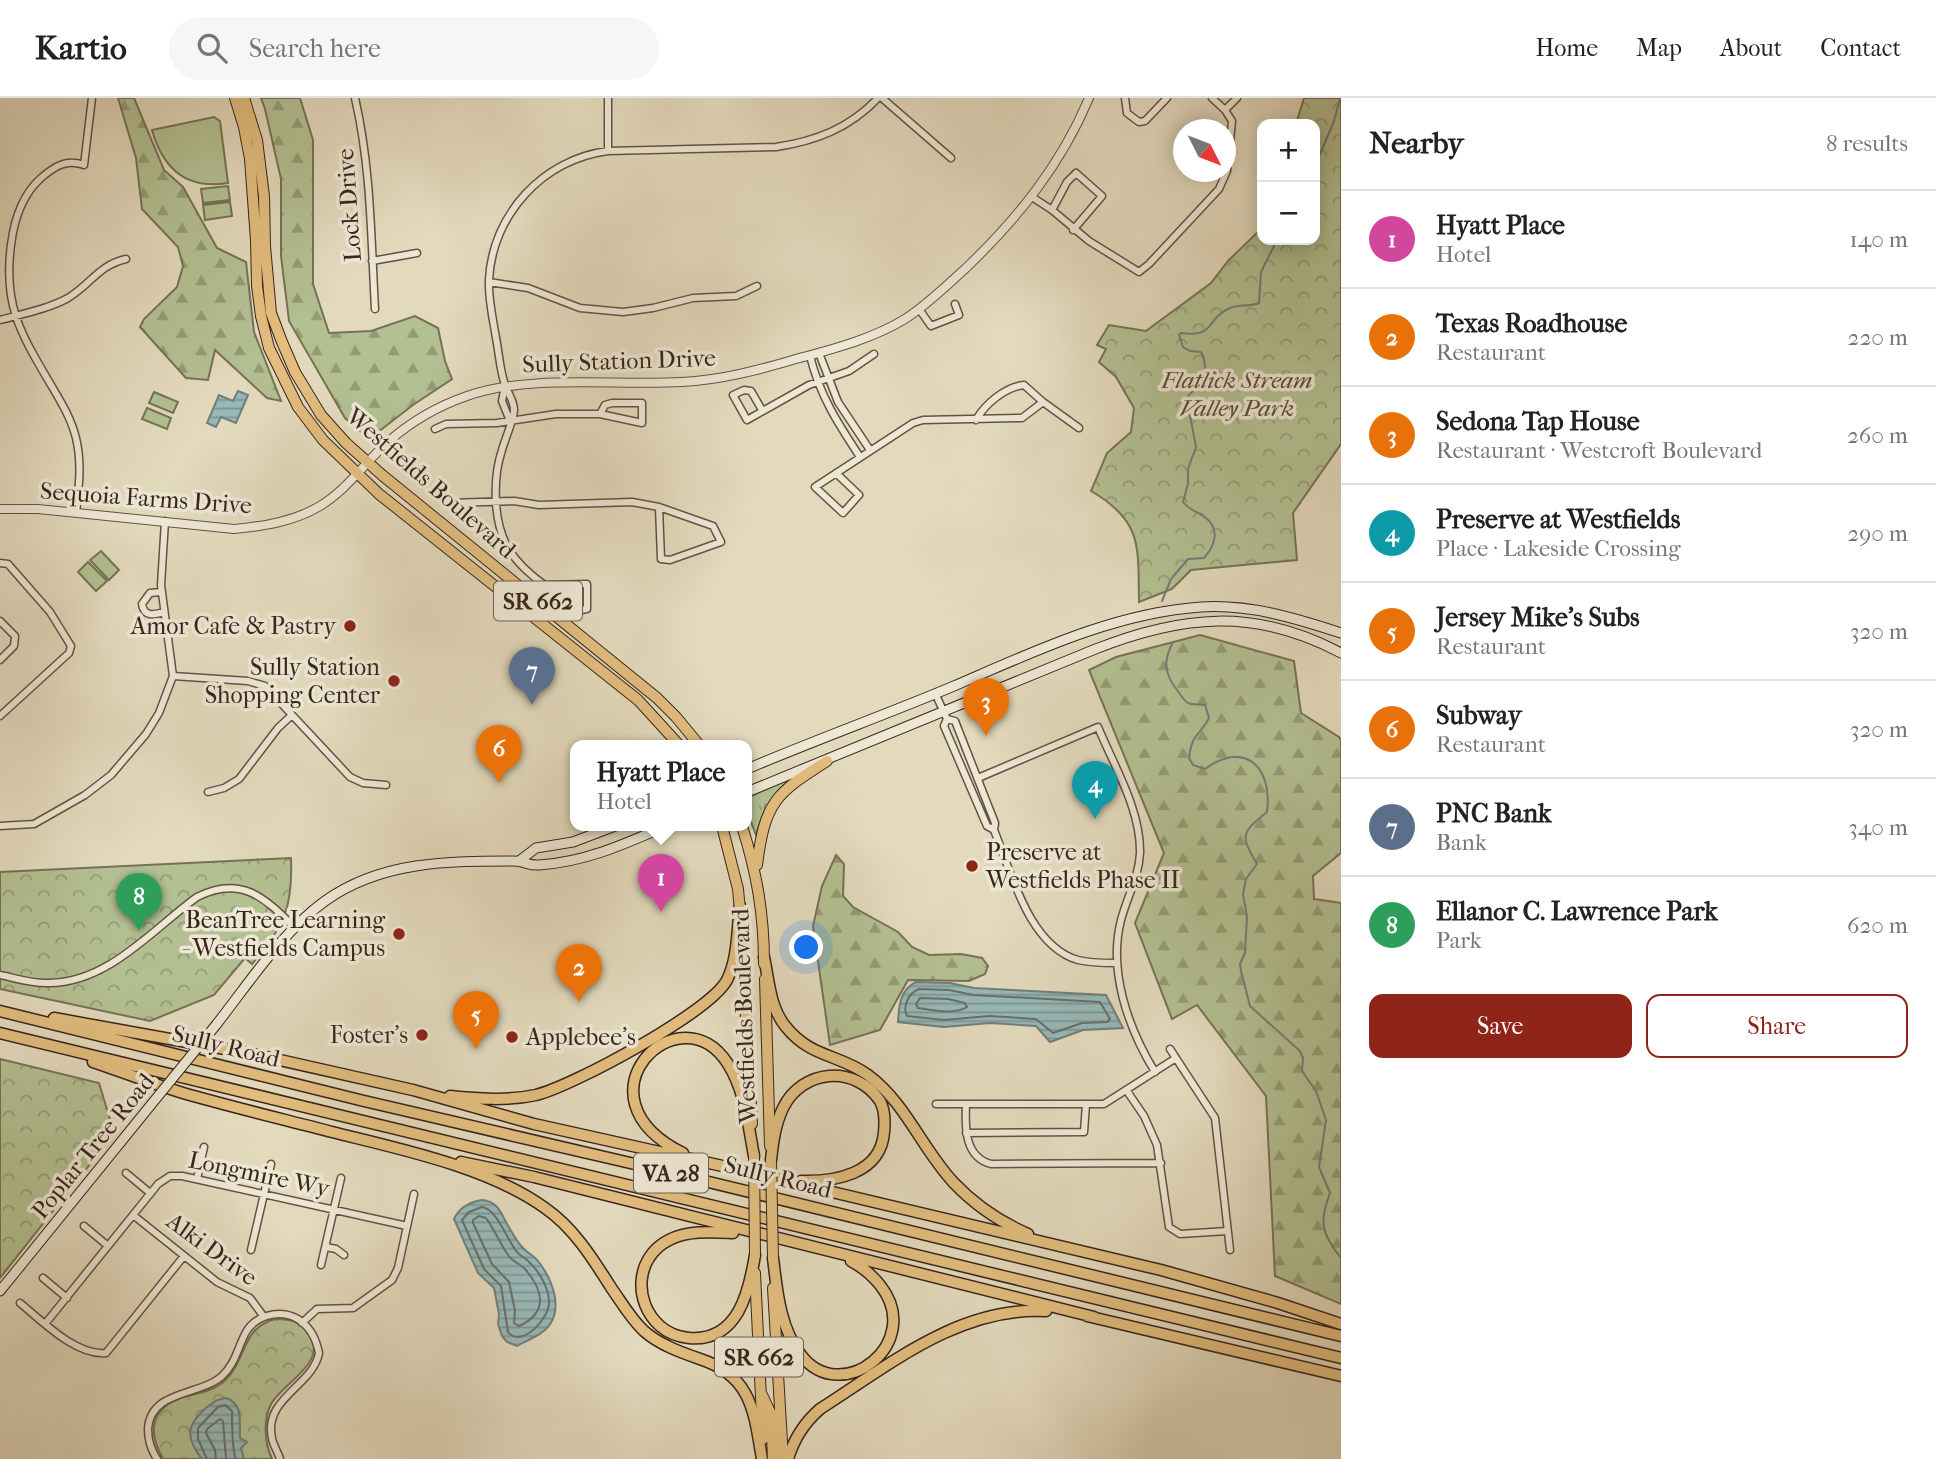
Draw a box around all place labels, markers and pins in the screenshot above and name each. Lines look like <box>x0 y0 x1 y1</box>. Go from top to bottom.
place label: Amor Cafe & Pastry <box>130 612 337 640</box>
marker: Amor Cafe & Pastry <box>342 618 358 634</box>
pin: 7 <box>509 647 555 705</box>
place label: Sully Station Shopping Center <box>205 653 381 709</box>
marker: Sully Station Shopping Center <box>386 673 402 689</box>
pin: 3 <box>963 678 1009 736</box>
pin: 6 <box>476 725 522 783</box>
pin: 4 <box>1072 761 1118 819</box>
place label: Preserve at Westfields Phase II <box>985 838 1180 894</box>
pin: 1 <box>638 854 684 912</box>
marker: Preserve at Westfields Phase II <box>964 858 980 874</box>
pin: 8 <box>116 873 162 931</box>
place label: BeanTree Learning - Westfields Campus <box>181 906 386 962</box>
marker: BeanTree Learning - Westfields Campus <box>391 926 407 942</box>
pin: 2 <box>556 944 602 1002</box>
pin: 5 <box>453 991 499 1049</box>
place label: Foster's <box>330 1021 408 1049</box>
place label: Applebee's <box>525 1023 636 1051</box>
marker: Foster's <box>414 1027 430 1043</box>
marker: Applebee's <box>504 1029 520 1045</box>

